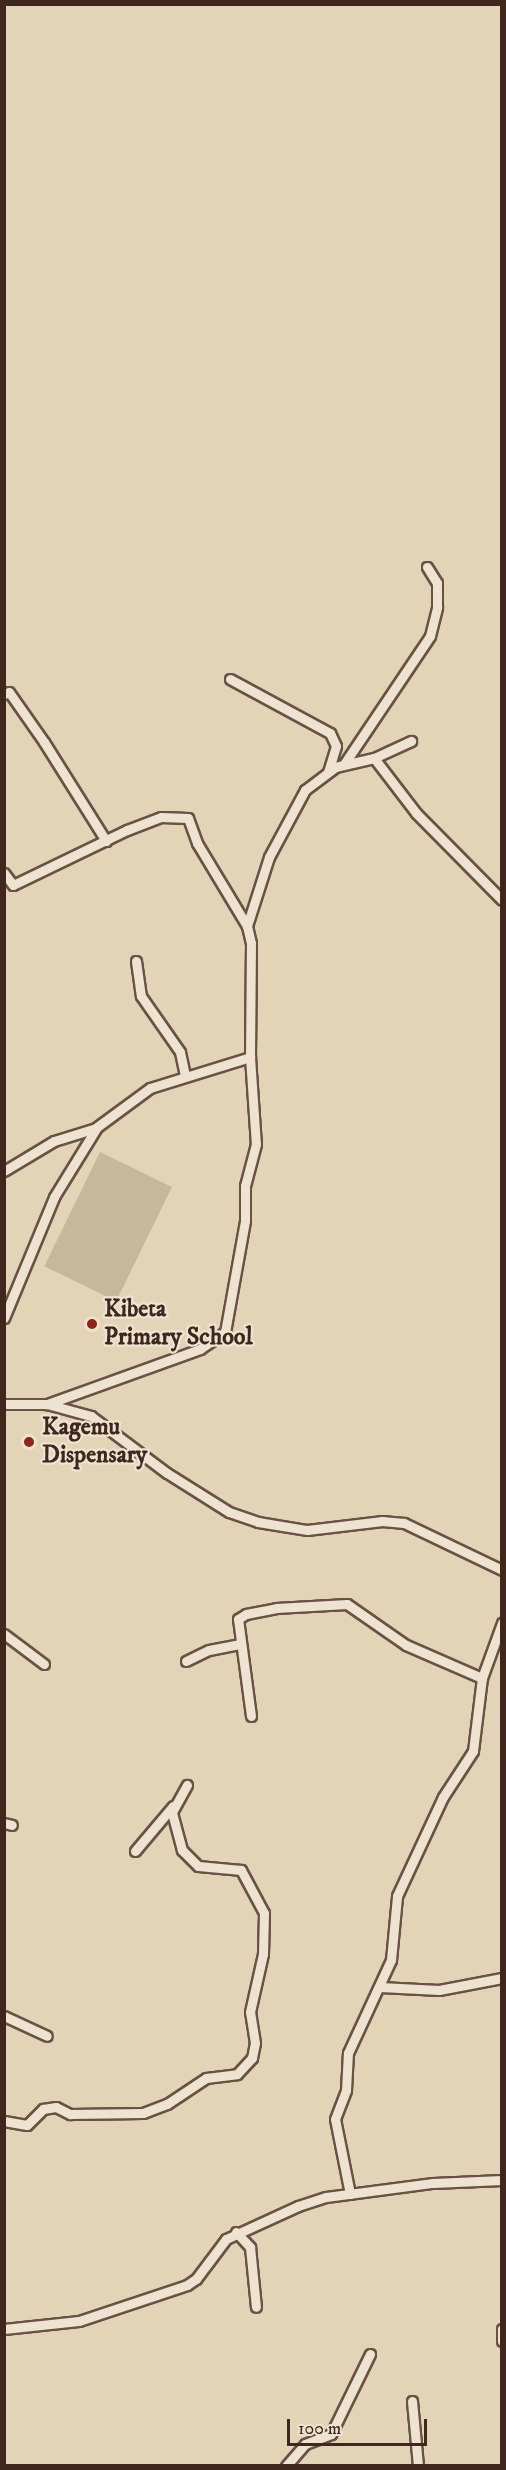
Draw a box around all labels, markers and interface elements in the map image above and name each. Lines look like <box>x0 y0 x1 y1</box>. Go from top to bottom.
place label: Kibeta Primary School <box>104 1296 253 1352</box>
marker: Kibeta Primary School <box>85 1317 99 1331</box>
place label: Kagemu Dispensary <box>42 1414 147 1470</box>
marker: Kagemu Dispensary <box>20 1433 38 1451</box>
scale bar <box>290 2407 430 2445</box>
text: 100 m <box>298 2418 341 2440</box>

